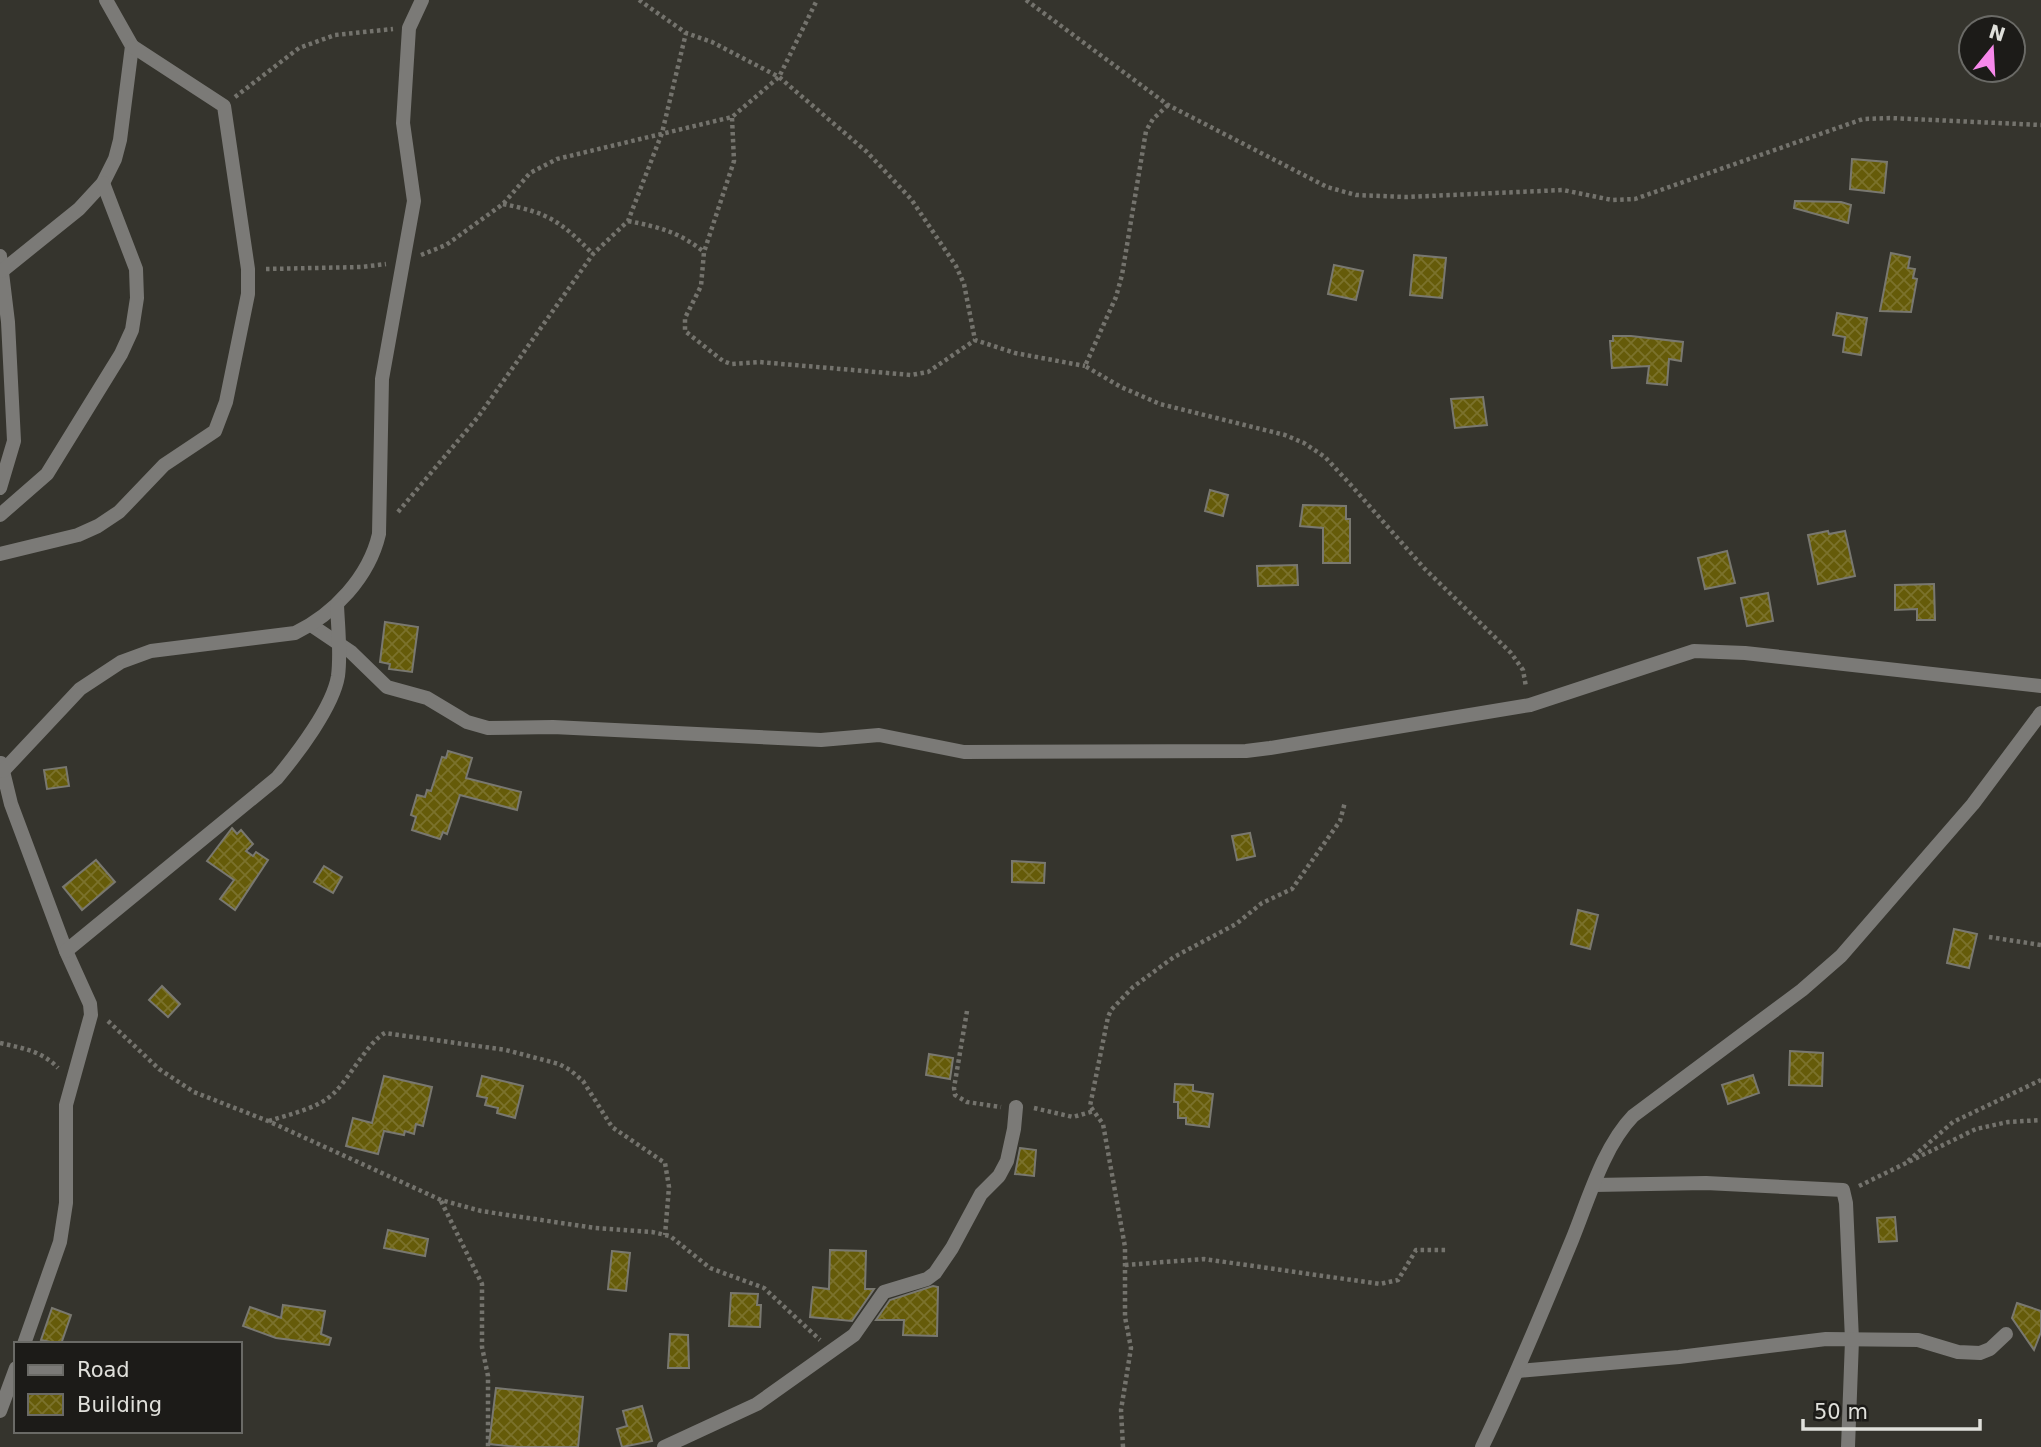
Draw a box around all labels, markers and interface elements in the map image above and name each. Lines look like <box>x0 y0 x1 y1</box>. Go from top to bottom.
north arrow <box>1957 14 2027 84</box>
text: N <box>1986 20 2008 46</box>
legend <box>14 1342 242 1433</box>
text: Road <box>77 1358 130 1382</box>
scale bar <box>1803 1388 1980 1432</box>
text: Building <box>77 1393 162 1417</box>
text: 50 m <box>1814 1400 1868 1424</box>

